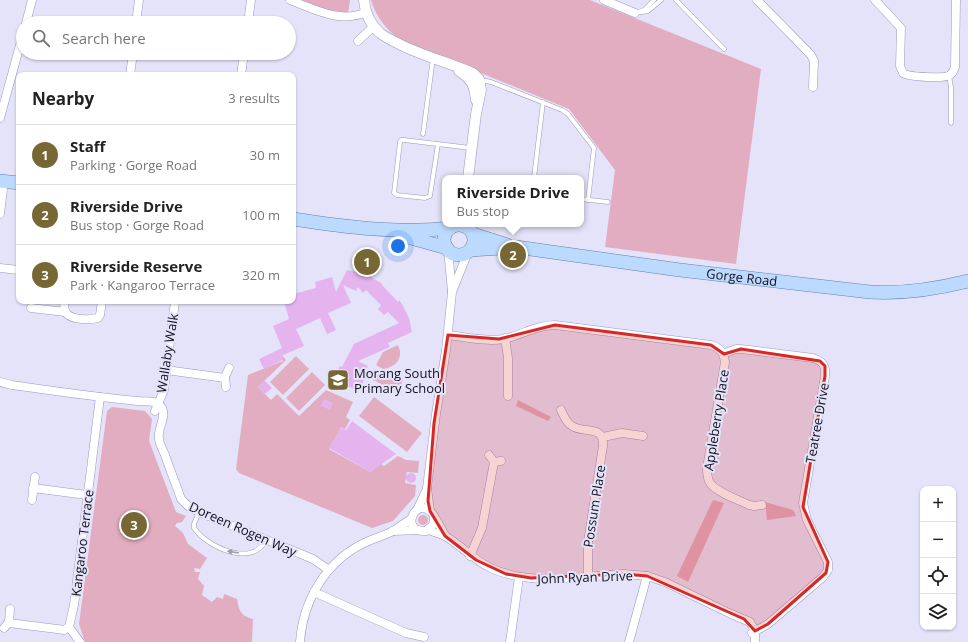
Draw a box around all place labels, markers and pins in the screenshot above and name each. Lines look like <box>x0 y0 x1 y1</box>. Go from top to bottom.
pin: 2 <box>500 240 526 270</box>
pin: 1 <box>354 247 380 277</box>
place label: Morang South Primary School <box>354 364 445 397</box>
school or university icon: Morang South Primary School <box>325 367 351 393</box>
pin: 3 <box>121 510 147 540</box>

